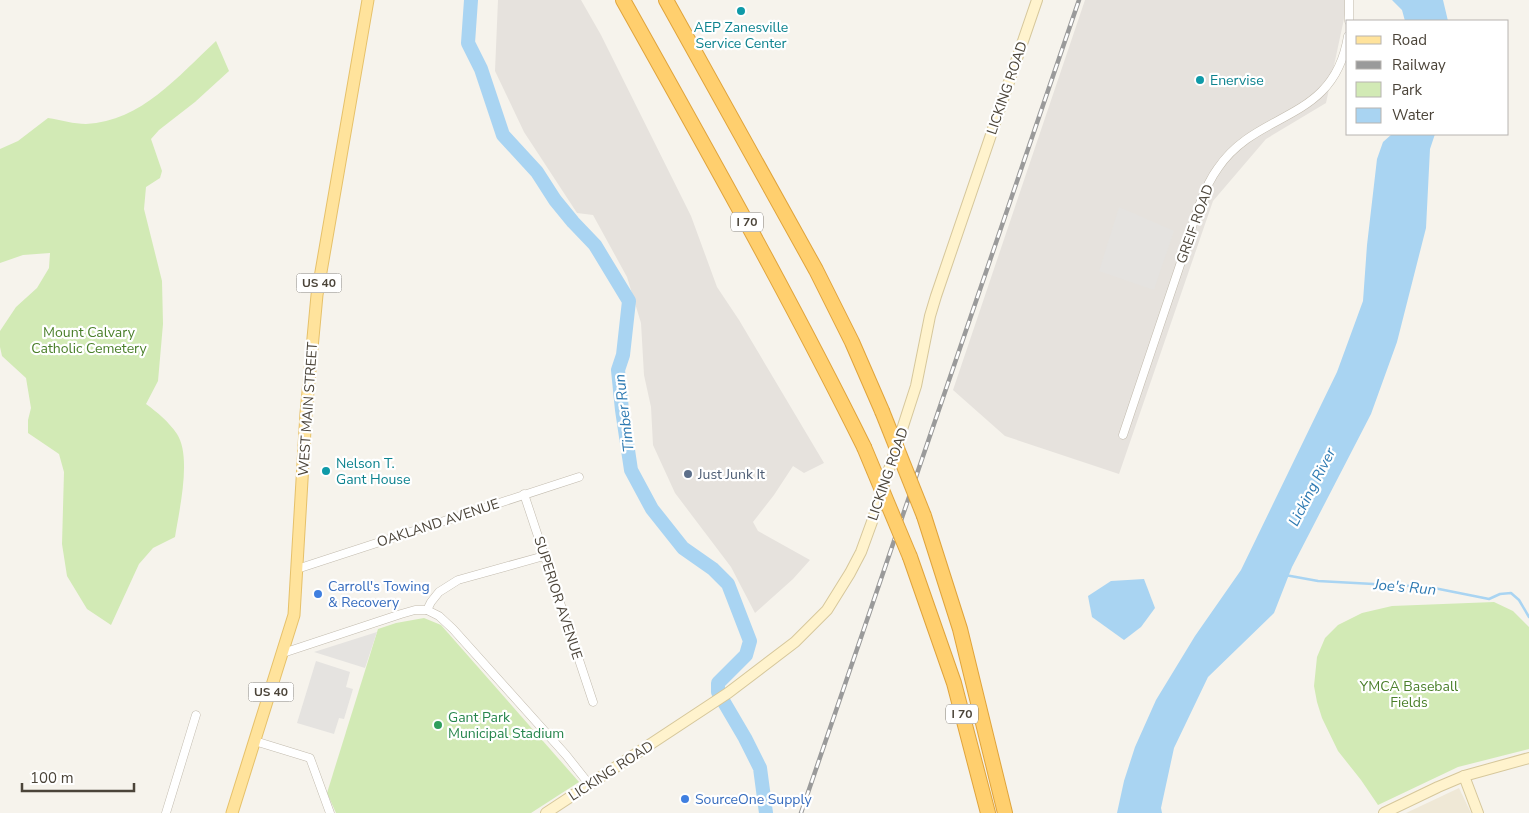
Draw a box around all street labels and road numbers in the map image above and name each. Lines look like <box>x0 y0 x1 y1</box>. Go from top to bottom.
street label: LICKING ROAD <box>982 39 1032 137</box>
street label: GREIF ROAD <box>1172 182 1218 266</box>
road number: I 70 <box>731 212 763 232</box>
road number: US 40 <box>296 274 342 292</box>
street label: WEST MAIN STREET <box>294 341 322 477</box>
street label: LICKING ROAD <box>863 425 913 523</box>
street label: OAKLAND AVENUE <box>375 494 501 552</box>
street label: SUPERIOR AVENUE <box>529 534 587 662</box>
road number: US 40 <box>248 682 294 702</box>
road number: I 70 <box>946 704 978 724</box>
street label: LICKING ROAD <box>565 736 657 806</box>

